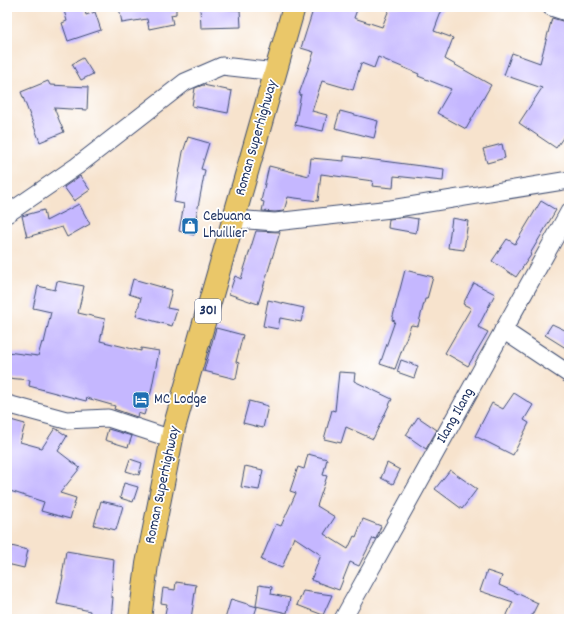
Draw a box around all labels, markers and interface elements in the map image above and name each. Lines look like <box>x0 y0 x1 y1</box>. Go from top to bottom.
street label: Roman Superhighway <box>230 77 284 199</box>
place label: Cebuana Lhuillier <box>203 206 252 245</box>
shop icon: Cebuana Lhuillier <box>180 216 200 236</box>
road number: 301 <box>195 299 221 323</box>
street label: Ilang Ilang <box>432 384 480 448</box>
place label: MC Lodge <box>154 389 207 411</box>
hotel icon: MC Lodge <box>131 390 151 410</box>
street label: Roman Superhighway <box>140 423 186 546</box>

